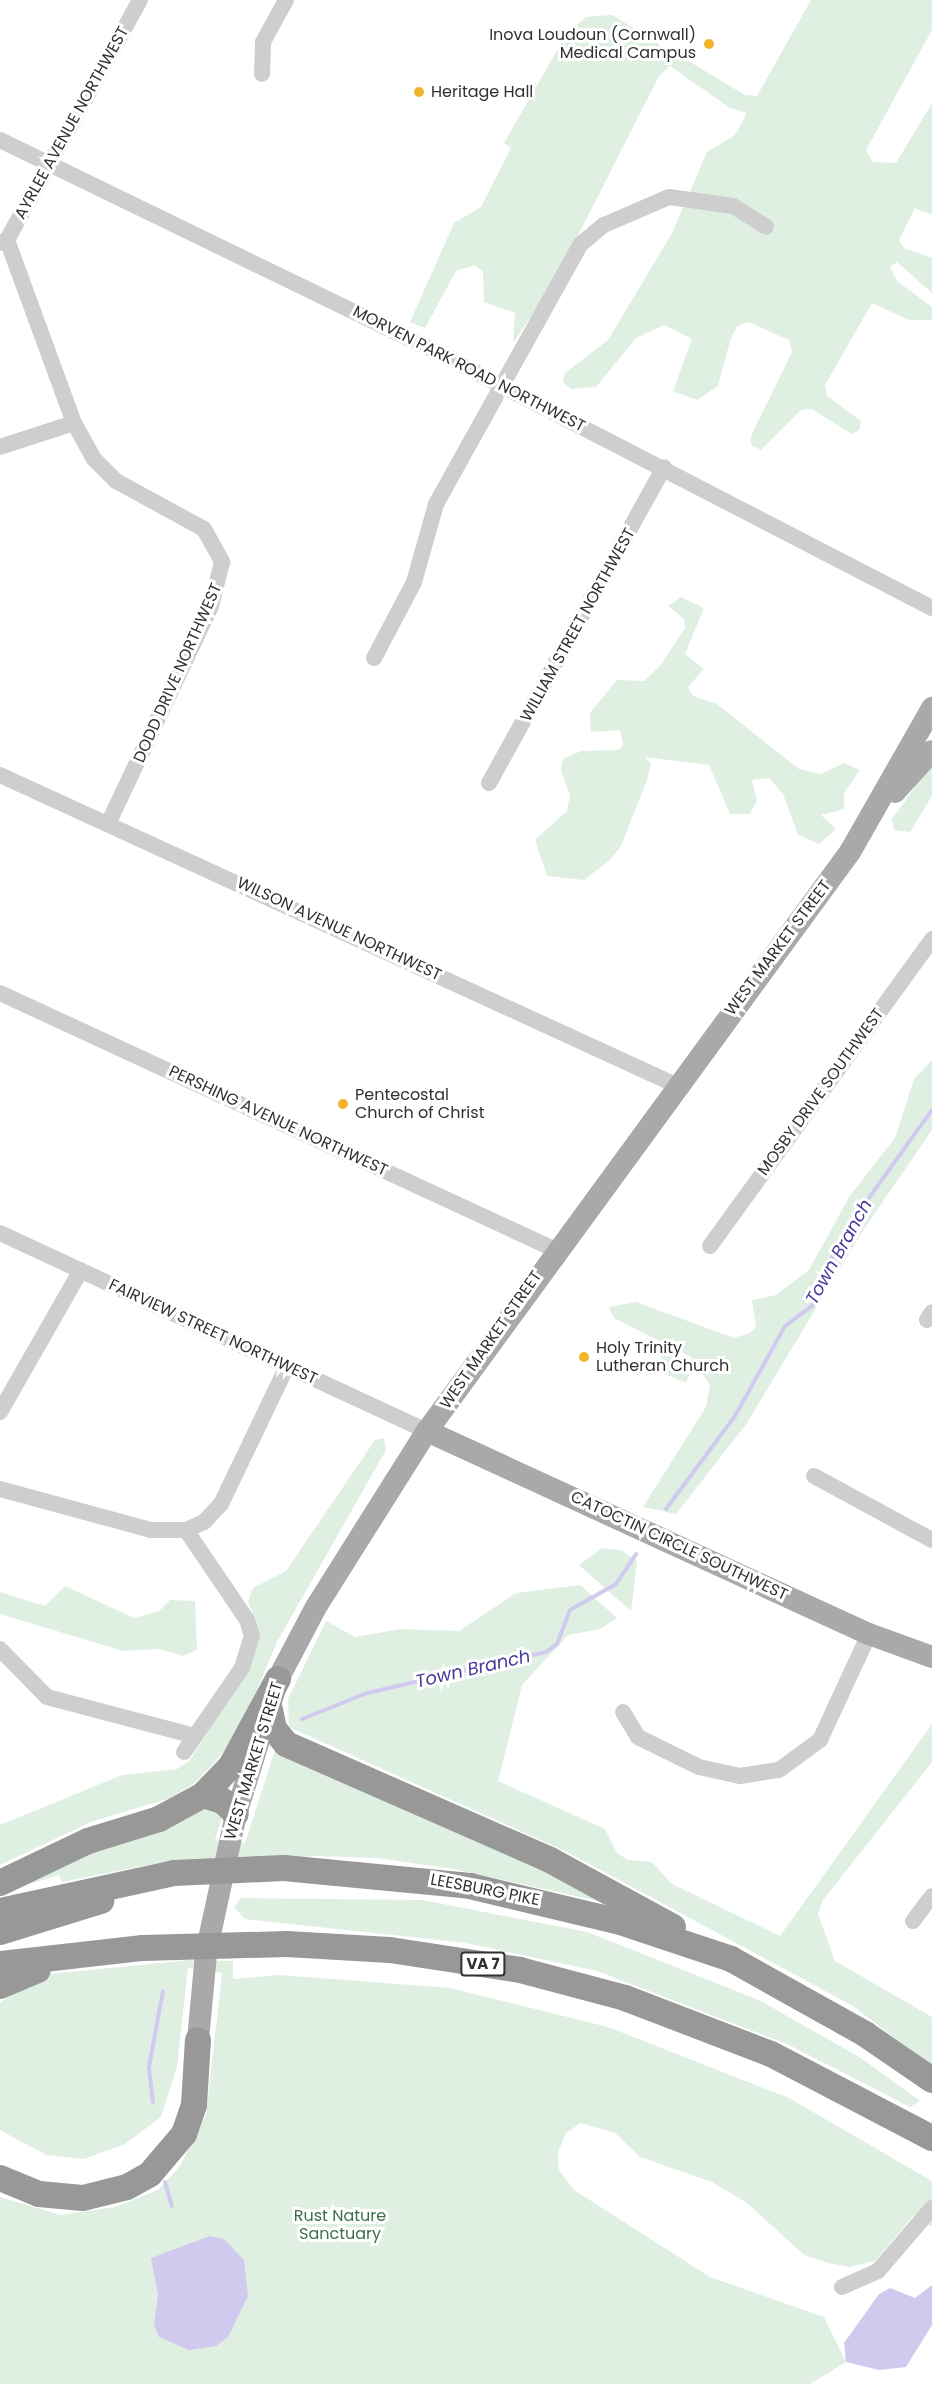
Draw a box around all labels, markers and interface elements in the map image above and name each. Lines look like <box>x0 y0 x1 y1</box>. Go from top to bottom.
street label: AYRLEE AVENUE NORTHWEST <box>11 23 133 223</box>
place label: Inova Loudoun (Cornwall) Medical Campus <box>489 25 696 63</box>
marker: Inova Loudoun (Cornwall) Medical Campus <box>700 35 718 53</box>
place label: Heritage Hall <box>431 82 533 102</box>
marker: Heritage Hall <box>412 85 426 99</box>
street label: MORVEN PARK ROAD NORTHWEST <box>350 302 588 436</box>
street label: WILLIAM STREET NORTHWEST <box>517 525 639 725</box>
street label: DODD DRIVE NORTHWEST <box>130 580 226 766</box>
street label: WILSON AVENUE NORTHWEST <box>234 873 444 985</box>
street label: WEST MARKET STREET <box>721 877 835 1019</box>
street label: MOSBY DRIVE SOUTHWEST <box>754 1005 888 1179</box>
street label: PERSHING AVENUE NORTHWEST <box>166 1062 390 1180</box>
place label: Pentecostal Church of Christ <box>355 1085 484 1123</box>
marker: Pentecostal Church of Christ <box>336 1097 350 1111</box>
water label: Town Branch <box>801 1196 877 1308</box>
street label: WEST MARKET STREET <box>436 1267 546 1413</box>
street label: FAIRVIEW STREET NORTHWEST <box>106 1275 320 1389</box>
place label: Holy Trinity Lutheran Church <box>596 1338 729 1376</box>
marker: Holy Trinity Lutheran Church <box>577 1350 591 1364</box>
street label: CATOCTIN CIRCLE SOUTHWEST <box>568 1487 790 1605</box>
water label: Town Branch <box>414 1645 532 1693</box>
street label: WEST MARKET STREET <box>221 1680 287 1842</box>
street label: LEESBURG PIKE <box>429 1870 541 1910</box>
road number: VA 7 <box>459 1952 507 1976</box>
park label: Rust Nature Sanctuary <box>294 2206 386 2244</box>

